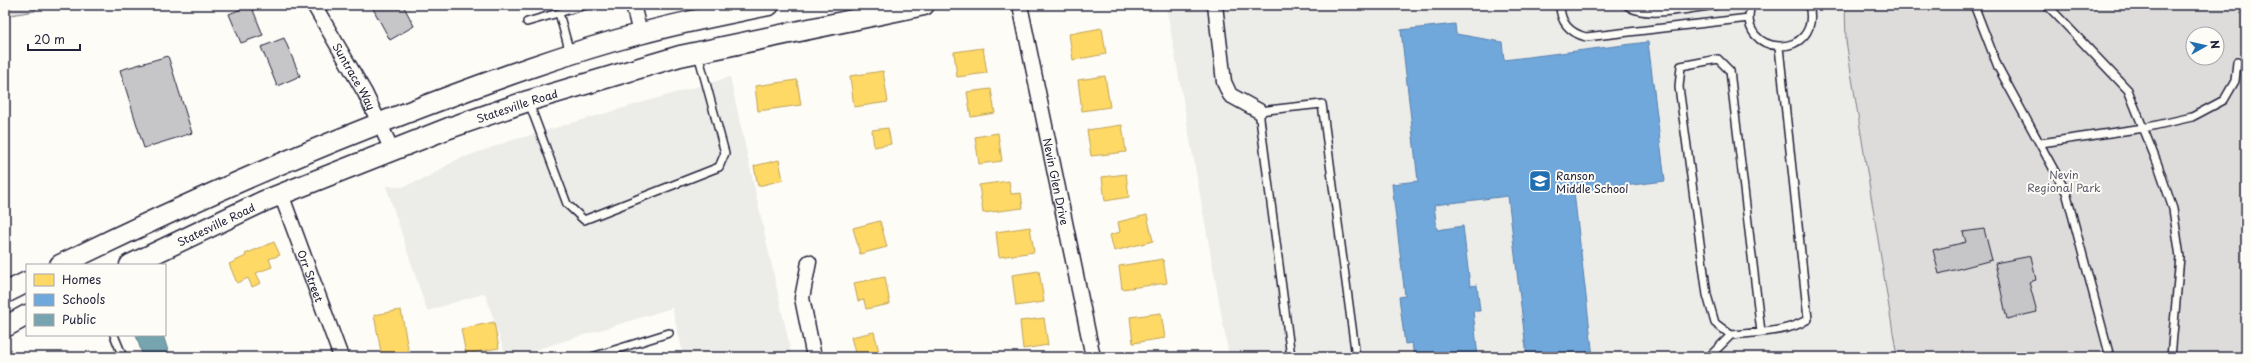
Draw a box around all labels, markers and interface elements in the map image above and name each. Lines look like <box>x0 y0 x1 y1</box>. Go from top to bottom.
scale bar <box>28 26 80 52</box>
north arrow <box>2185 26 2225 66</box>
text: 20 m <box>34 30 65 48</box>
street label: Suntrace Way <box>329 39 380 113</box>
text: N <box>2206 39 2224 50</box>
street label: Statesville Road <box>474 84 560 127</box>
street label: Nevin Glen Drive <box>1039 136 1074 227</box>
park label: Nevin Regional Park <box>2027 166 2101 196</box>
place label: Ranson Middle School <box>1556 167 1628 197</box>
school or university icon: Ranson Middle School <box>1527 168 1553 194</box>
street label: Statesville Road <box>174 198 258 250</box>
street label: Orr Street <box>294 247 329 305</box>
legend <box>26 264 166 336</box>
text: Homes <box>62 270 101 288</box>
text: Schools <box>62 290 106 308</box>
text: Public <box>62 310 96 328</box>

